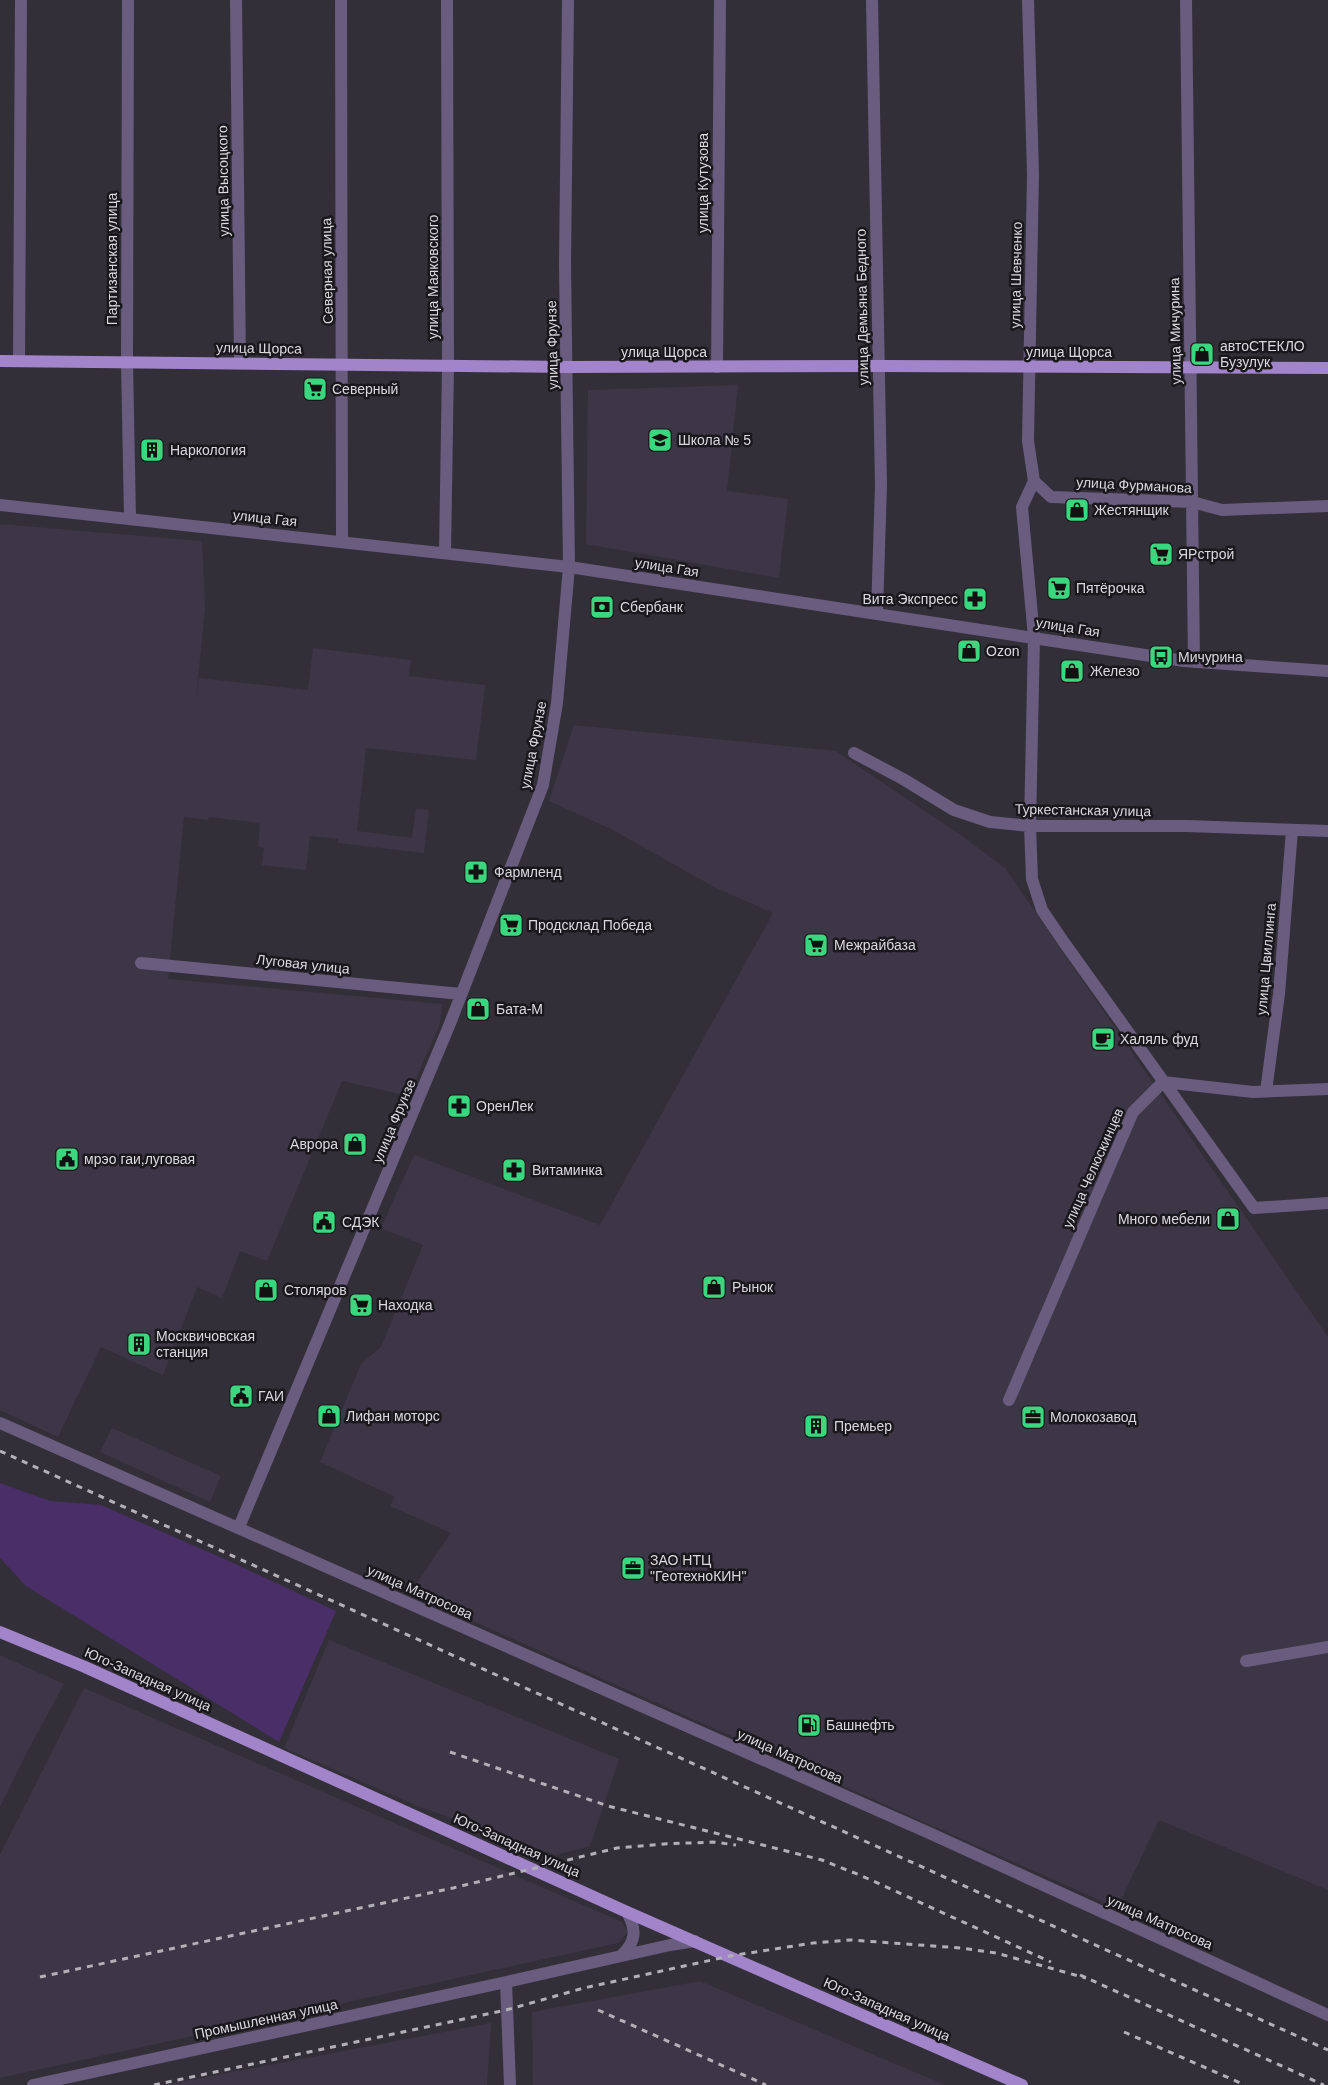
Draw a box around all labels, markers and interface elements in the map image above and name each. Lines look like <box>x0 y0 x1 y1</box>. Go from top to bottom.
street label: улица Высоцкого <box>214 125 232 237</box>
street label: улица Кутузова <box>695 133 711 233</box>
street label: Партизанская улица <box>104 192 120 325</box>
street label: улица Маяковского <box>425 215 441 339</box>
street label: Северная улица <box>318 218 336 324</box>
street label: улица Шевченко <box>1007 221 1025 328</box>
street label: улица Демьяна Бедного <box>853 228 871 385</box>
street label: улица Мичурина <box>1166 277 1184 385</box>
street label: улица Фрунзе <box>543 300 561 390</box>
place label: автоСТЕКЛО Бузулук <box>1220 338 1305 370</box>
street label: улица Щорса <box>216 339 302 357</box>
shop icon: автоСТЕКЛО Бузулук <box>1189 341 1215 367</box>
street label: улица Щорса <box>621 344 707 360</box>
street label: улица Щорса <box>1026 344 1112 360</box>
supermarket icon: Северный <box>302 376 328 402</box>
place label: Северный <box>332 381 398 397</box>
school or university icon: Школа № 5 <box>647 427 673 453</box>
place label: Школа № 5 <box>678 432 751 448</box>
building icon: Наркология <box>139 437 165 463</box>
place label: Наркология <box>170 442 246 458</box>
street label: улица Фурманова <box>1076 474 1192 496</box>
shop icon: Жестянщик <box>1064 497 1090 523</box>
place label: Жестянщик <box>1094 502 1170 518</box>
street label: улица Гая <box>232 507 298 529</box>
supermarket icon: ЯРстрой <box>1148 541 1174 567</box>
place label: ЯРстрой <box>1178 546 1234 562</box>
street label: улица Гая <box>634 554 700 580</box>
supermarket icon: Пятёрочка <box>1046 575 1072 601</box>
place label: Пятёрочка <box>1076 580 1145 596</box>
pharmacy icon: Вита Экспресс <box>962 586 988 612</box>
place label: Вита Экспресс <box>862 591 958 607</box>
bank icon: Сбербанк <box>589 594 615 620</box>
place label: Сбербанк <box>620 599 684 615</box>
street label: улица Гая <box>1035 614 1101 640</box>
shop icon: Ozon <box>956 638 982 664</box>
place label: Ozon <box>986 643 1019 659</box>
bus stop icon: Мичурина <box>1148 644 1174 670</box>
place label: Мичурина <box>1178 649 1243 665</box>
shop icon: Железо <box>1059 658 1085 684</box>
place label: Железо <box>1090 663 1140 679</box>
street label: улица Фрунзе <box>517 699 549 790</box>
street label: Туркестанская улица <box>1015 801 1152 819</box>
pharmacy icon: Фармленд <box>463 859 489 885</box>
place label: Фармленд <box>494 864 562 880</box>
street label: улица Цвиллинга <box>1253 902 1279 1016</box>
supermarket icon: Продсклад Победа <box>498 912 524 938</box>
place label: Продсклад Победа <box>528 917 652 933</box>
supermarket icon: Межрайбаза <box>803 932 829 958</box>
place label: Межрайбаза <box>834 937 916 953</box>
street label: Луговая улица <box>255 951 351 977</box>
shop icon: Бата-М <box>465 996 491 1022</box>
place label: Бата-М <box>496 1001 543 1017</box>
cafe icon: Халяль фуд <box>1090 1026 1116 1052</box>
place label: Халяль фуд <box>1120 1031 1198 1047</box>
street label: улица Фрунзе <box>369 1077 419 1165</box>
pharmacy icon: ОренЛек <box>446 1093 472 1119</box>
place label: ОренЛек <box>476 1098 534 1114</box>
street label: улица Челюскинцев <box>1059 1106 1127 1230</box>
shop icon: Аврора <box>342 1131 368 1157</box>
place label: Аврора <box>290 1136 338 1152</box>
public building icon: мрэо гаи,луговая <box>54 1146 80 1172</box>
place label: мрэо гаи,луговая <box>84 1151 195 1167</box>
pharmacy icon: Витаминка <box>501 1157 527 1183</box>
place label: Витаминка <box>532 1162 603 1178</box>
shop icon: Много мебели <box>1215 1206 1241 1232</box>
public building icon: СДЭК <box>311 1209 337 1235</box>
place label: Много мебели <box>1118 1211 1210 1227</box>
place label: СДЭК <box>342 1214 380 1230</box>
shop icon: Рынок <box>701 1274 727 1300</box>
shop icon: Столяров <box>253 1277 279 1303</box>
place label: Рынок <box>732 1279 774 1295</box>
place label: Столяров <box>284 1282 347 1298</box>
supermarket icon: Находка <box>348 1292 374 1318</box>
place label: Находка <box>378 1297 433 1313</box>
place label: Москвичовская станция <box>156 1328 255 1360</box>
building icon: Москвичовская станция <box>126 1331 152 1357</box>
public building icon: ГАИ <box>228 1383 254 1409</box>
place label: ГАИ <box>258 1388 284 1404</box>
shop icon: Лифан моторс <box>316 1403 342 1429</box>
office icon: Молокозавод <box>1020 1404 1046 1430</box>
place label: Лифан моторс <box>346 1408 440 1424</box>
place label: Молокозавод <box>1050 1409 1136 1425</box>
building icon: Премьер <box>803 1413 829 1439</box>
place label: Премьер <box>834 1418 892 1434</box>
place label: ЗАО НТЦ "ГеотехноКИН" <box>650 1552 746 1584</box>
office icon: ЗАО НТЦ "ГеотехноКИН" <box>620 1555 646 1581</box>
street label: улица Матросова <box>365 1562 475 1623</box>
street label: Юго-Западная улица <box>82 1644 214 1714</box>
fuel station icon: Башнефть <box>796 1712 822 1738</box>
place label: Башнефть <box>826 1717 895 1733</box>
street label: улица Матросова <box>735 1726 845 1787</box>
street label: Юго-Западная улица <box>451 1810 583 1880</box>
street label: улица Матросова <box>1105 1892 1215 1953</box>
street label: Юго-Западная улица <box>821 1974 953 2044</box>
street label: Промышленная улица <box>193 1996 339 2042</box>

